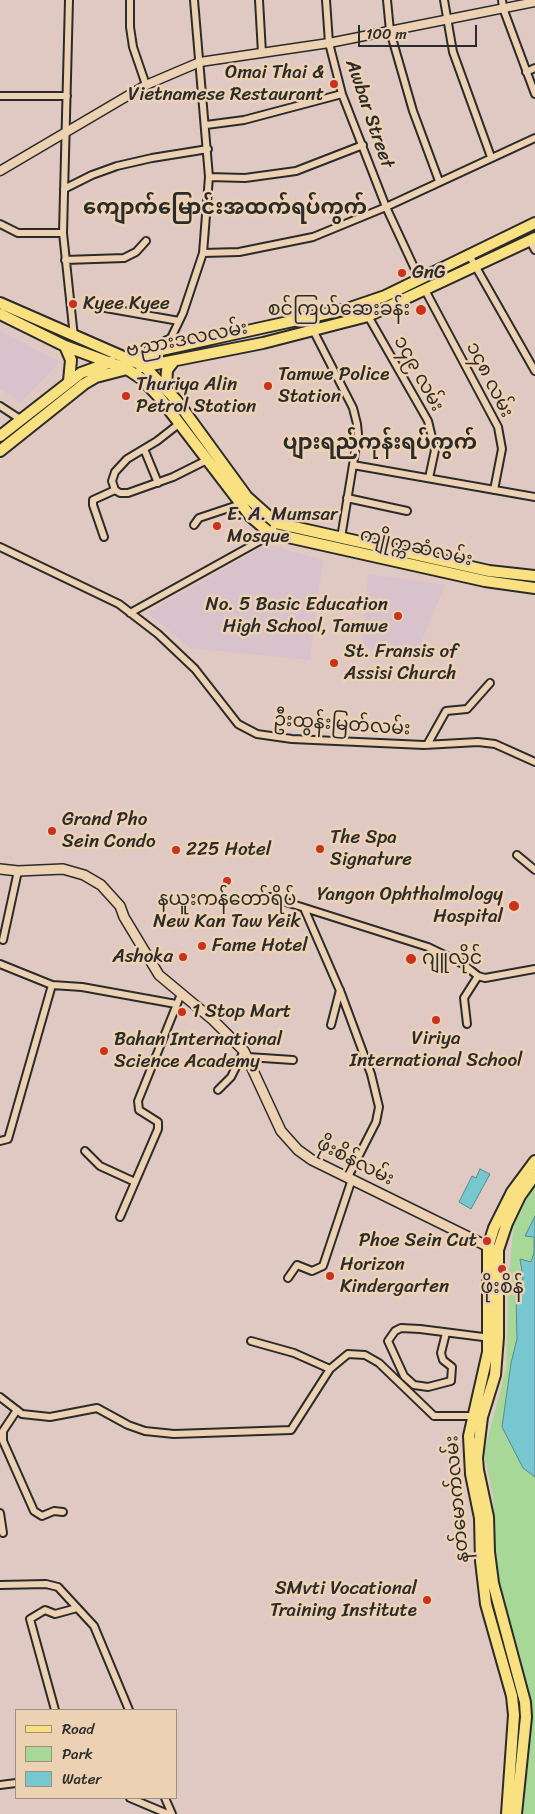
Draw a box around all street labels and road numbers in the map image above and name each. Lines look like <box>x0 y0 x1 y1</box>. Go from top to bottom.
street label: Awbar Street <box>340 57 398 171</box>
street label: ဗညားဒလလမ်း <box>124 317 250 363</box>
street label: ၁၄၉ လမ်း <box>388 332 448 416</box>
street label: ၁၄၈ လမ်း <box>460 338 518 422</box>
street label: ကျိုက္ကဆံလမ်း <box>358 524 474 572</box>
street label: ဦးထွန်းမြတ်လမ်း <box>273 709 411 741</box>
street label: ဖိုးစိန်လမ်း <box>312 1133 398 1191</box>
street label: နတ်မောက်လမ်း <box>441 1434 475 1564</box>

